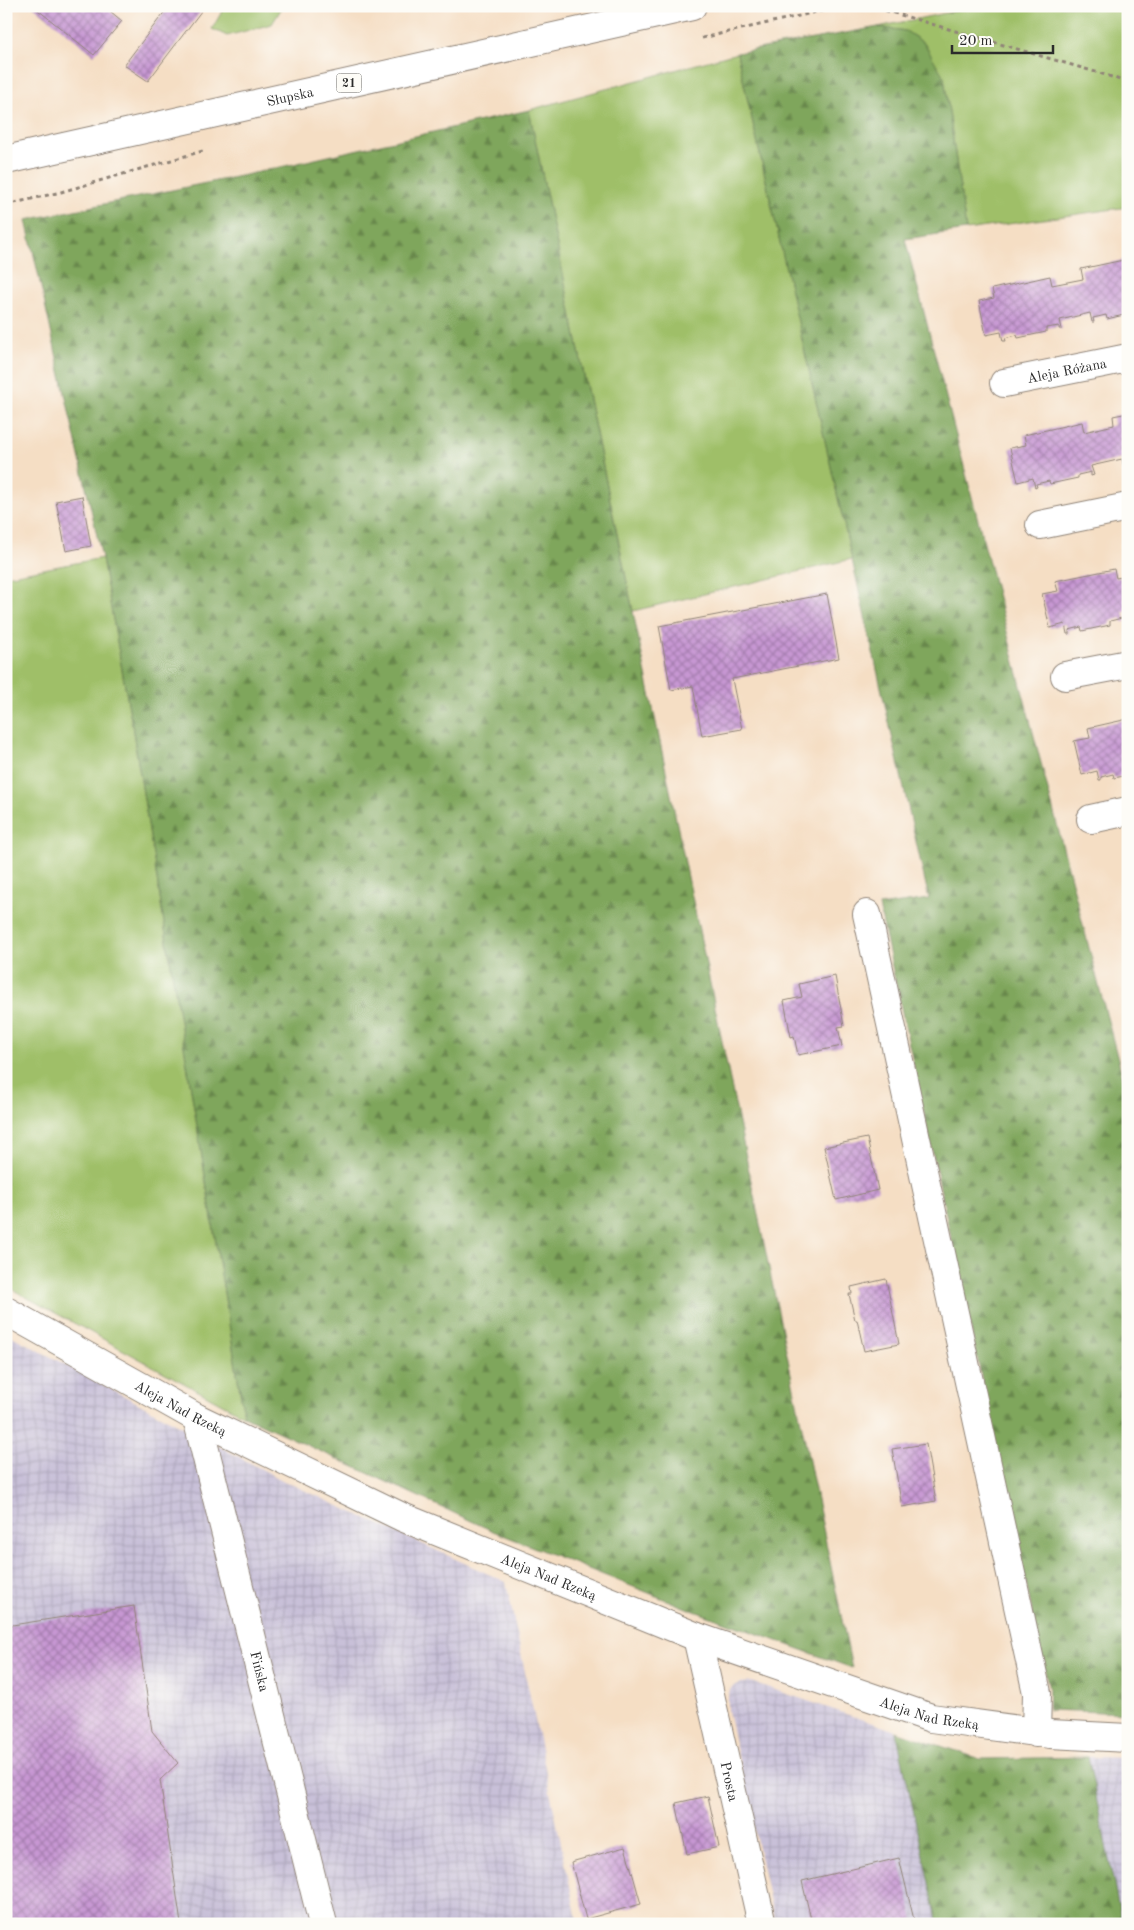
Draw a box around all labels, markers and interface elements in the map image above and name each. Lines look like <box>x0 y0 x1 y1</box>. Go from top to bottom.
scale bar <box>952 22 1053 54</box>
text: 20 m <box>959 34 993 49</box>
road number: 21 <box>336 74 362 92</box>
street label: Słupska <box>265 85 315 109</box>
street label: Aleja Różana <box>1026 356 1108 386</box>
street label: Aleja Nad Rzeką <box>132 1379 229 1439</box>
street label: Aleja Nad Rzeką <box>498 1552 598 1603</box>
street label: Fińska <box>247 1650 271 1693</box>
street label: Aleja Nad Rzeką <box>878 1695 980 1732</box>
street label: Prosta <box>717 1760 740 1803</box>

